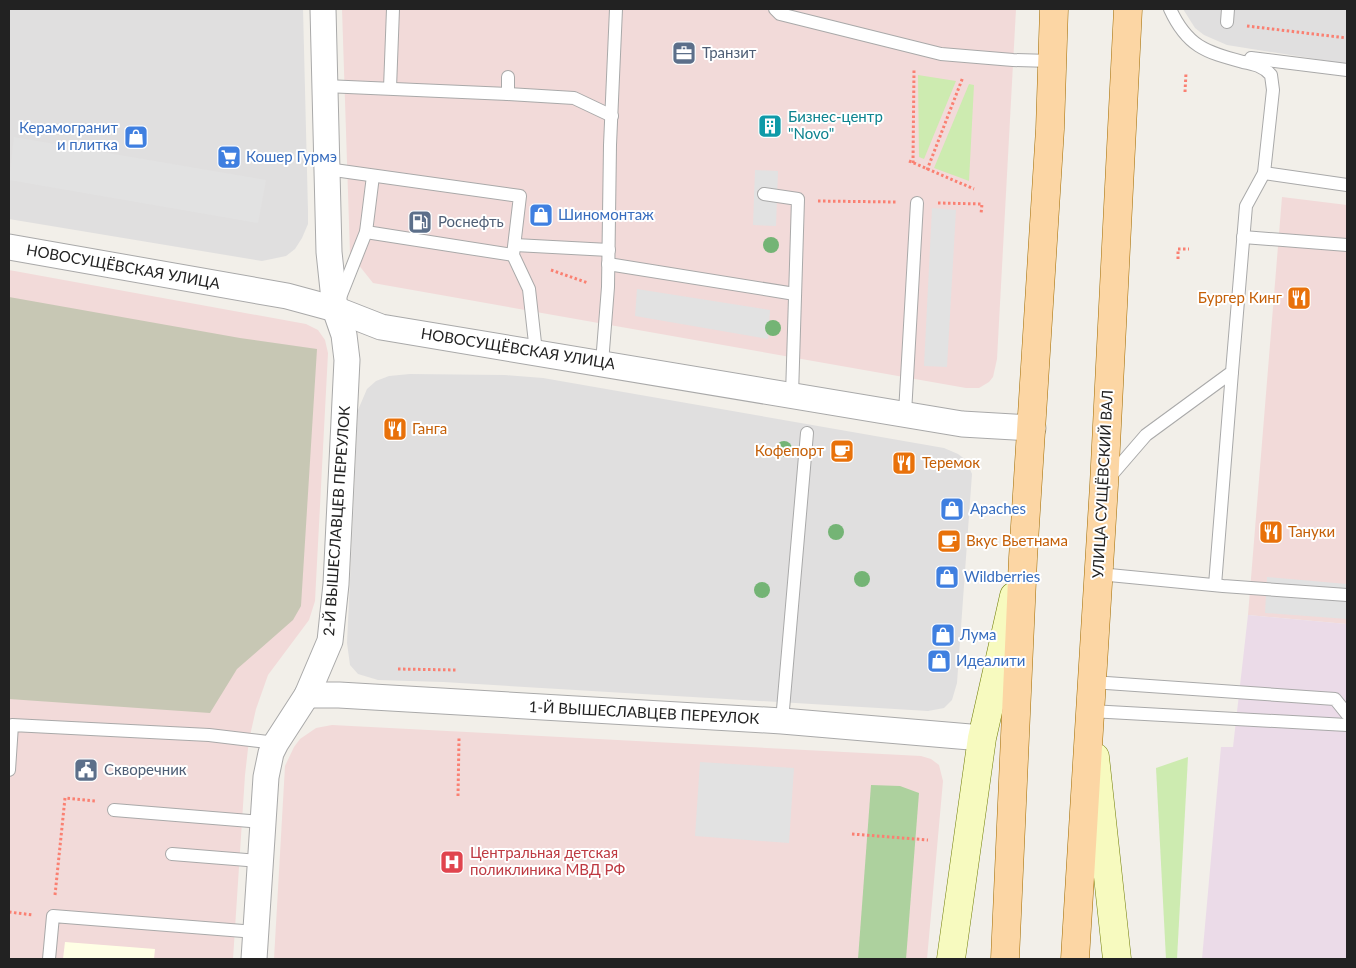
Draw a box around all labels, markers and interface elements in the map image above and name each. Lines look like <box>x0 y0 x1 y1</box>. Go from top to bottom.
office icon: Транзит <box>671 40 697 66</box>
place label: Транзит <box>702 43 757 61</box>
place label: Бизнес-центр "Novo" <box>788 107 883 142</box>
building icon: Бизнес-центр "Novo" <box>757 113 783 139</box>
place label: Керамогранит и плитка <box>19 118 118 153</box>
shop icon: Керамогранит и плитка <box>123 124 149 150</box>
supermarket icon: Кошер Гурмэ <box>216 144 242 170</box>
place label: Кошер Гурмэ <box>246 147 337 165</box>
shop icon: Шиномонтаж <box>528 202 554 228</box>
place label: Шиномонтаж <box>558 205 654 223</box>
fuel station icon: Роснефть <box>407 209 433 235</box>
place label: Роснефть <box>438 212 504 230</box>
street label: НОВОСУЩЁВСКАЯ УЛИЦА <box>25 240 222 292</box>
restaurant icon: Бургер Кинг <box>1286 285 1312 311</box>
place label: Бургер Кинг <box>1198 288 1282 306</box>
street label: НОВОСУЩЁВСКАЯ УЛИЦА <box>420 324 617 372</box>
street label: УЛИЦА СУЩЁВСКИЙ ВАЛ <box>1088 389 1116 579</box>
street label: 2-Й ВЫШЕСЛАВЦЕВ ПЕРЕУЛОК <box>319 405 353 637</box>
restaurant icon: Ганга <box>382 416 408 442</box>
place label: Ганга <box>412 419 447 437</box>
cafe icon: Кофепорт <box>829 438 855 464</box>
place label: Кофепорт <box>755 441 824 459</box>
restaurant icon: Теремок <box>891 450 917 476</box>
place label: Теремок <box>922 453 980 471</box>
shop icon: Apaches <box>939 496 965 522</box>
place label: Apaches <box>970 499 1026 517</box>
restaurant icon: Тануки <box>1258 519 1284 545</box>
place label: Тануки <box>1288 522 1335 540</box>
cafe icon: Вкус Вьетнама <box>936 528 962 554</box>
place label: Вкус Вьетнама <box>966 531 1068 549</box>
shop icon: Wildberries <box>934 564 960 590</box>
place label: Wildberries <box>964 567 1040 585</box>
shop icon: Лума <box>930 622 956 648</box>
place label: Лума <box>959 625 997 643</box>
shop icon: Идеалити <box>926 648 952 674</box>
place label: Идеалити <box>956 651 1025 669</box>
street label: 1-Й ВЫШЕСЛАВЦЕВ ПЕРЕУЛОК <box>528 697 760 727</box>
public building icon: Скворечник <box>73 757 99 783</box>
place label: Скворечник <box>104 760 187 778</box>
place label: Центральная детская поликлиника МВД РФ <box>470 843 626 878</box>
hospital icon: Центральная детская поликлиника МВД РФ <box>439 849 465 875</box>

